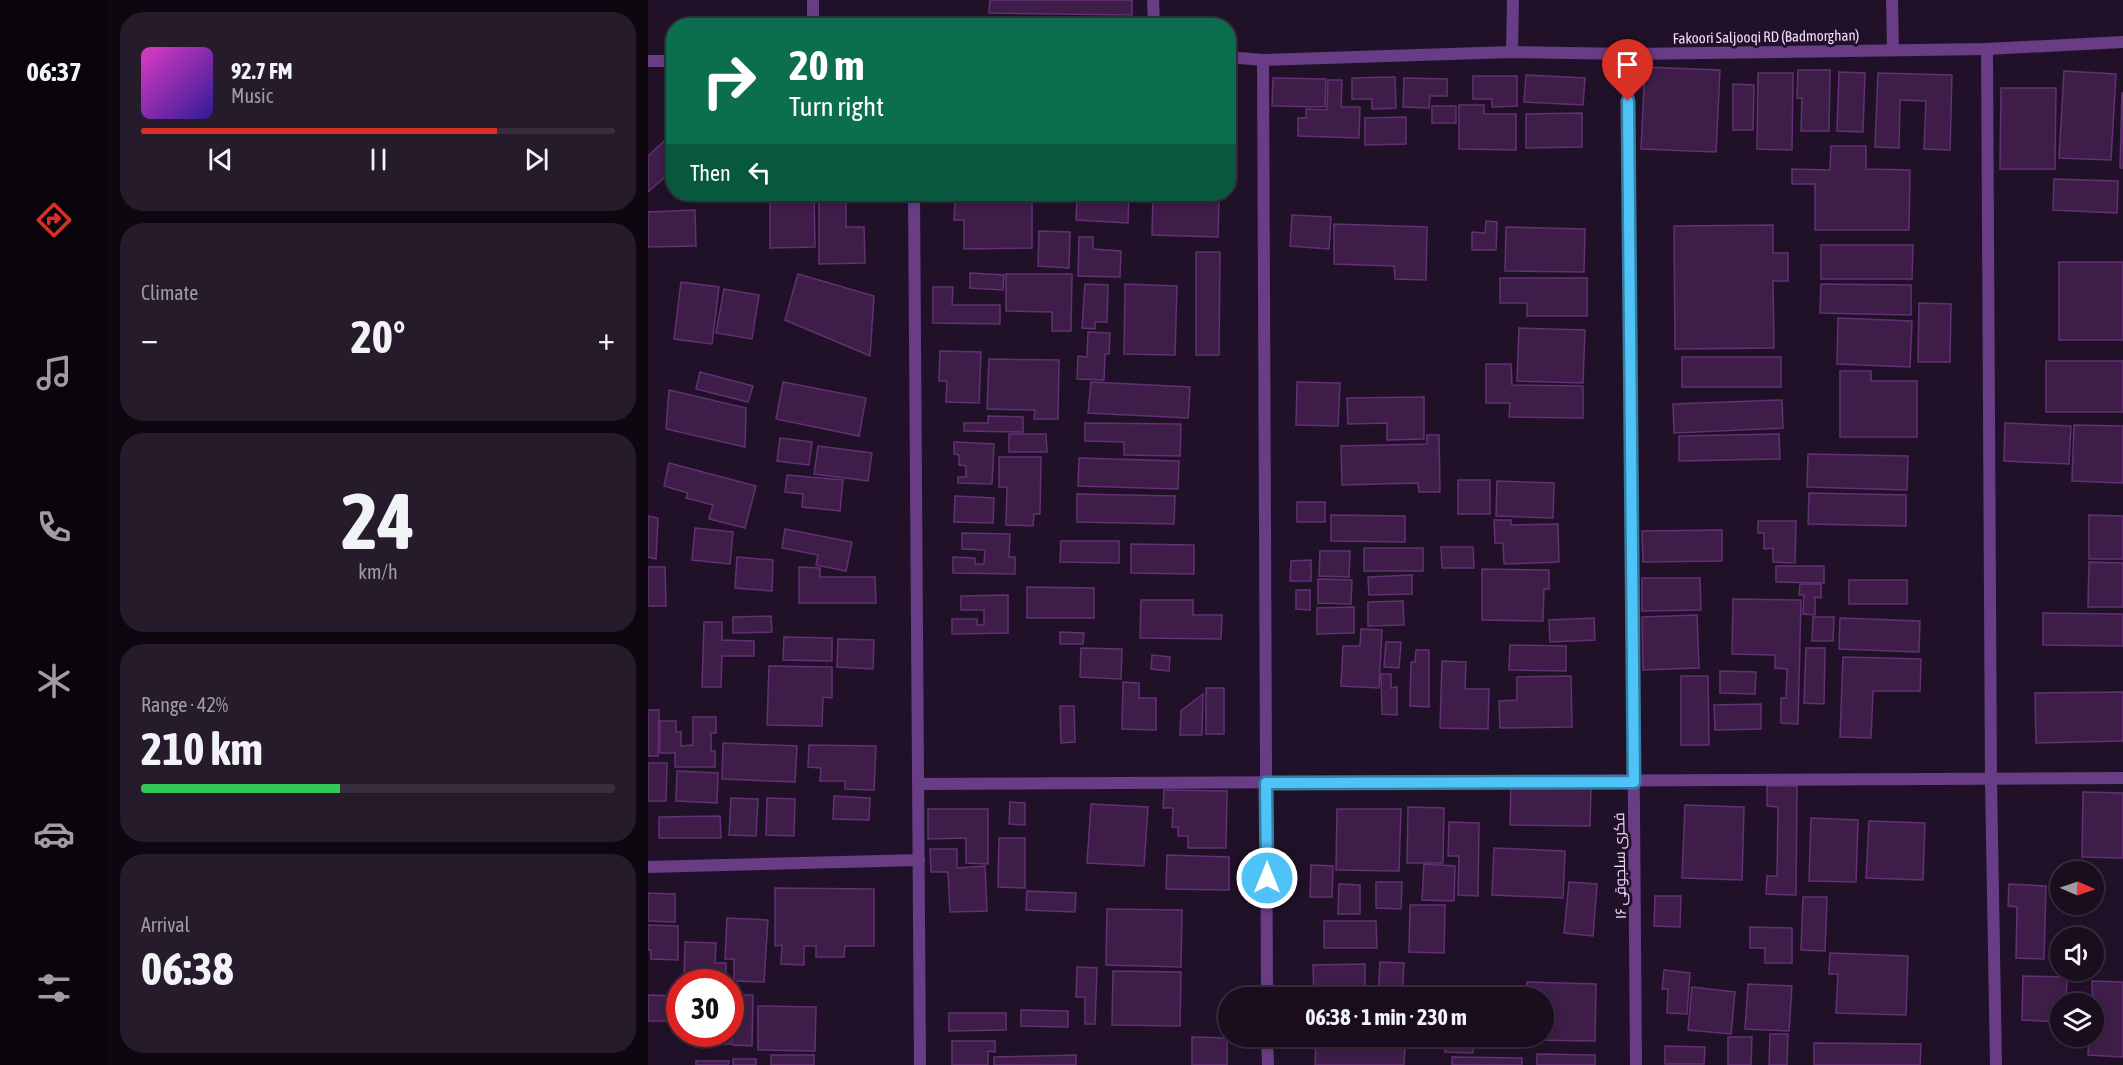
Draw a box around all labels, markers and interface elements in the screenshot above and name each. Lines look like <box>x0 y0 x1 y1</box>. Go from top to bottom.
street label: Fakoori Saljooqi RD (Badmorghan) <box>1673 26 1859 47</box>
pin <box>1602 39 1653 101</box>
text: 20 m <box>789 41 864 89</box>
icon: right <box>690 42 768 120</box>
icon: arrive <box>1611 48 1644 81</box>
text: 06:37 <box>26 56 82 87</box>
text: 92.7 FM <box>231 58 293 84</box>
text: Music <box>231 84 273 107</box>
text: Turn right <box>789 91 884 122</box>
icon: previous <box>204 143 237 176</box>
icon: pause <box>362 143 395 176</box>
icon: next <box>520 143 553 176</box>
icon: left <box>743 156 776 189</box>
text: Then <box>690 160 731 186</box>
icon: directions <box>33 199 75 241</box>
text: Climate <box>141 281 198 304</box>
text: 20° <box>351 311 405 363</box>
text: − <box>141 319 158 357</box>
text: + <box>598 319 615 357</box>
icon: music <box>33 352 75 394</box>
text: 24 <box>341 476 415 566</box>
icon: phone <box>33 506 75 548</box>
text: km/h <box>358 560 398 583</box>
icon: climate <box>33 660 75 702</box>
text: Range · 42% <box>141 693 228 716</box>
text: 210 km <box>141 723 263 775</box>
street label: فکری سلجوقی ۱۶ <box>1610 812 1631 920</box>
icon: car <box>33 813 75 855</box>
position arrow <box>1235 846 1299 910</box>
north arrow <box>2050 861 2104 915</box>
map controls <box>2050 861 2104 1047</box>
text: Arrival <box>141 913 190 936</box>
button: sound <box>2050 927 2104 981</box>
text: 06:38 <box>141 943 234 995</box>
icon: filters <box>33 967 75 1009</box>
speed limit sign: 30 <box>666 969 744 1047</box>
button: layers <box>2050 993 2104 1047</box>
text: 06:38 · 1 min · 230 m <box>1305 1004 1467 1030</box>

